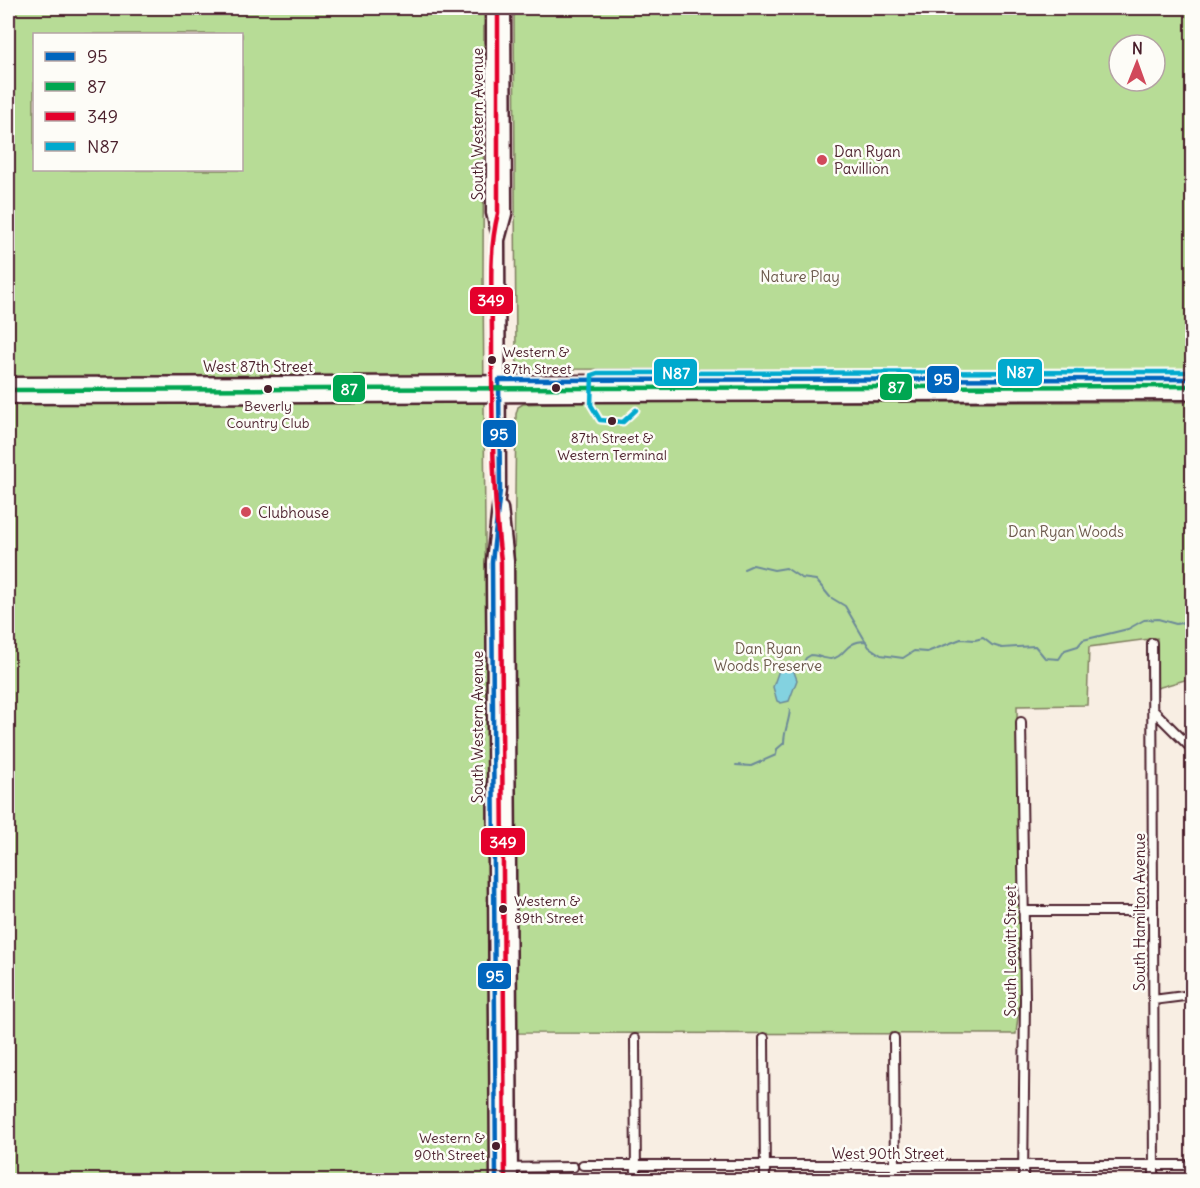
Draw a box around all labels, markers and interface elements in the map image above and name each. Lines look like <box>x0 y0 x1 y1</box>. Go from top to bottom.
legend <box>33 33 243 171</box>
north arrow <box>1107 33 1167 93</box>
text: N <box>1132 38 1143 58</box>
text: 95 <box>87 45 108 68</box>
street label: South Western Avenue <box>468 48 487 200</box>
text: 87 <box>87 75 106 98</box>
text: 349 <box>87 105 118 128</box>
text: N87 <box>87 135 119 158</box>
place label: Dan Ryan Pavillion <box>834 142 901 178</box>
marker: Dan Ryan Pavillion <box>815 153 829 167</box>
park label: Nature Play <box>760 267 840 286</box>
line badge: 349 <box>469 286 514 315</box>
text: 349 <box>477 290 505 310</box>
place label: Western & 87th Street <box>503 343 572 378</box>
marker: Western & 87th Street <box>486 354 498 366</box>
street label: West 87th Street <box>203 357 313 376</box>
line badge: N87 <box>653 358 698 387</box>
line badge: N87 <box>997 358 1043 387</box>
text: N87 <box>1006 362 1034 382</box>
text: N87 <box>662 363 690 383</box>
line badge: 95 <box>926 365 960 394</box>
text: 95 <box>934 369 952 389</box>
line badge: 87 <box>879 373 913 401</box>
line badge: 87 <box>332 374 366 403</box>
text: 87 <box>887 377 905 397</box>
text: 87 <box>340 379 358 399</box>
unlabelled marker <box>550 382 562 394</box>
marker: Beverly Country Club <box>262 383 274 395</box>
place label: Beverly Country Club <box>226 397 310 432</box>
marker: 87th Street & Western Terminal <box>606 415 618 427</box>
line badge: 95 <box>482 419 517 448</box>
text: 95 <box>490 424 508 444</box>
place label: 87th Street & Western Terminal <box>557 429 667 464</box>
place label: Clubhouse <box>258 503 329 522</box>
marker: Clubhouse <box>239 505 253 519</box>
park label: Dan Ryan Woods <box>1008 522 1124 541</box>
park label: Dan Ryan Woods Preserve <box>714 639 822 675</box>
street label: South Western Avenue <box>468 651 487 803</box>
line badge: 349 <box>480 827 526 856</box>
text: 349 <box>489 832 517 852</box>
street label: South Hamilton Avenue <box>1130 833 1149 991</box>
street label: South Leavitt Street <box>1001 885 1020 1017</box>
place label: Western & 89th Street <box>514 892 584 927</box>
marker: Western & 89th Street <box>497 903 509 915</box>
line badge: 95 <box>477 962 512 990</box>
text: 95 <box>486 966 504 986</box>
place label: Western & 90th Street <box>414 1129 485 1164</box>
marker: Western & 90th Street <box>490 1140 502 1152</box>
street label: West 90th Street <box>832 1144 944 1163</box>

